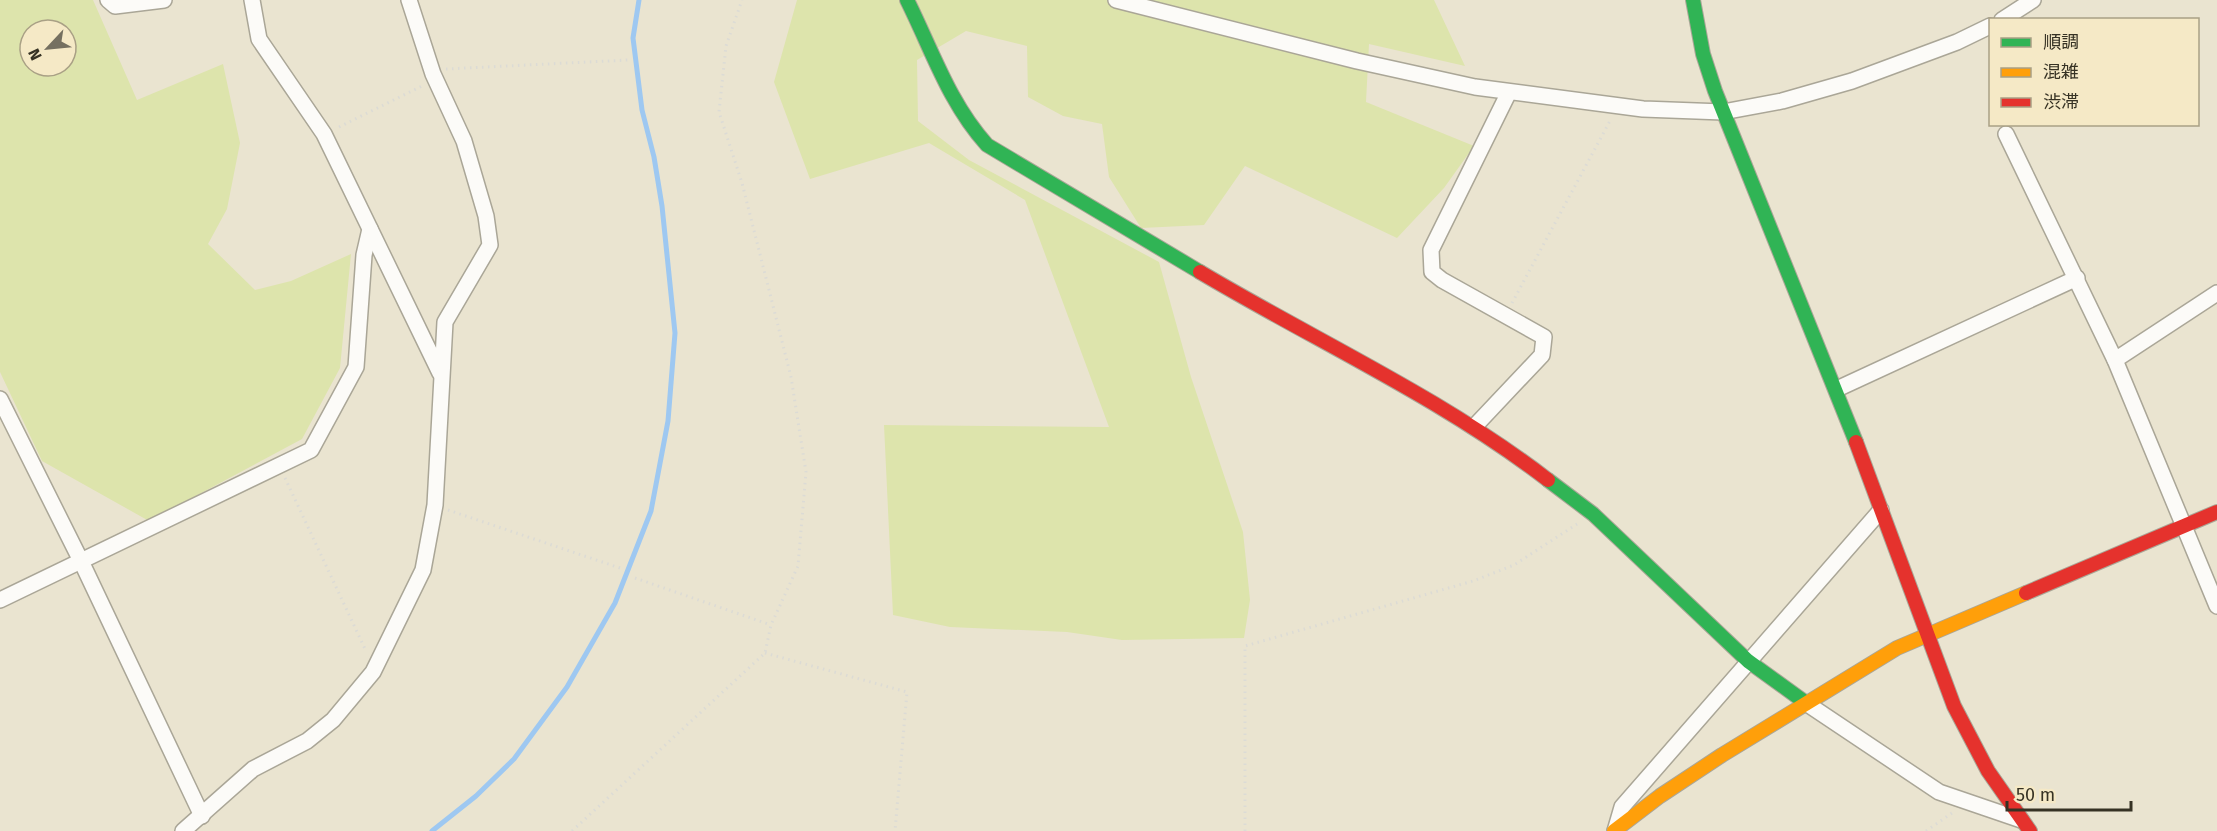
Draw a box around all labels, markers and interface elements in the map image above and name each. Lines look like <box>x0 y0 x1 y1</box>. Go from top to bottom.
north arrow <box>18 18 78 78</box>
legend <box>1989 18 2199 126</box>
text: 順調 <box>2043 31 2079 53</box>
text: N <box>24 45 46 63</box>
text: 混雑 <box>2043 61 2079 83</box>
text: 渋滞 <box>2043 91 2079 113</box>
scale bar <box>2007 774 2132 812</box>
text: 50 m <box>2016 784 2055 806</box>

